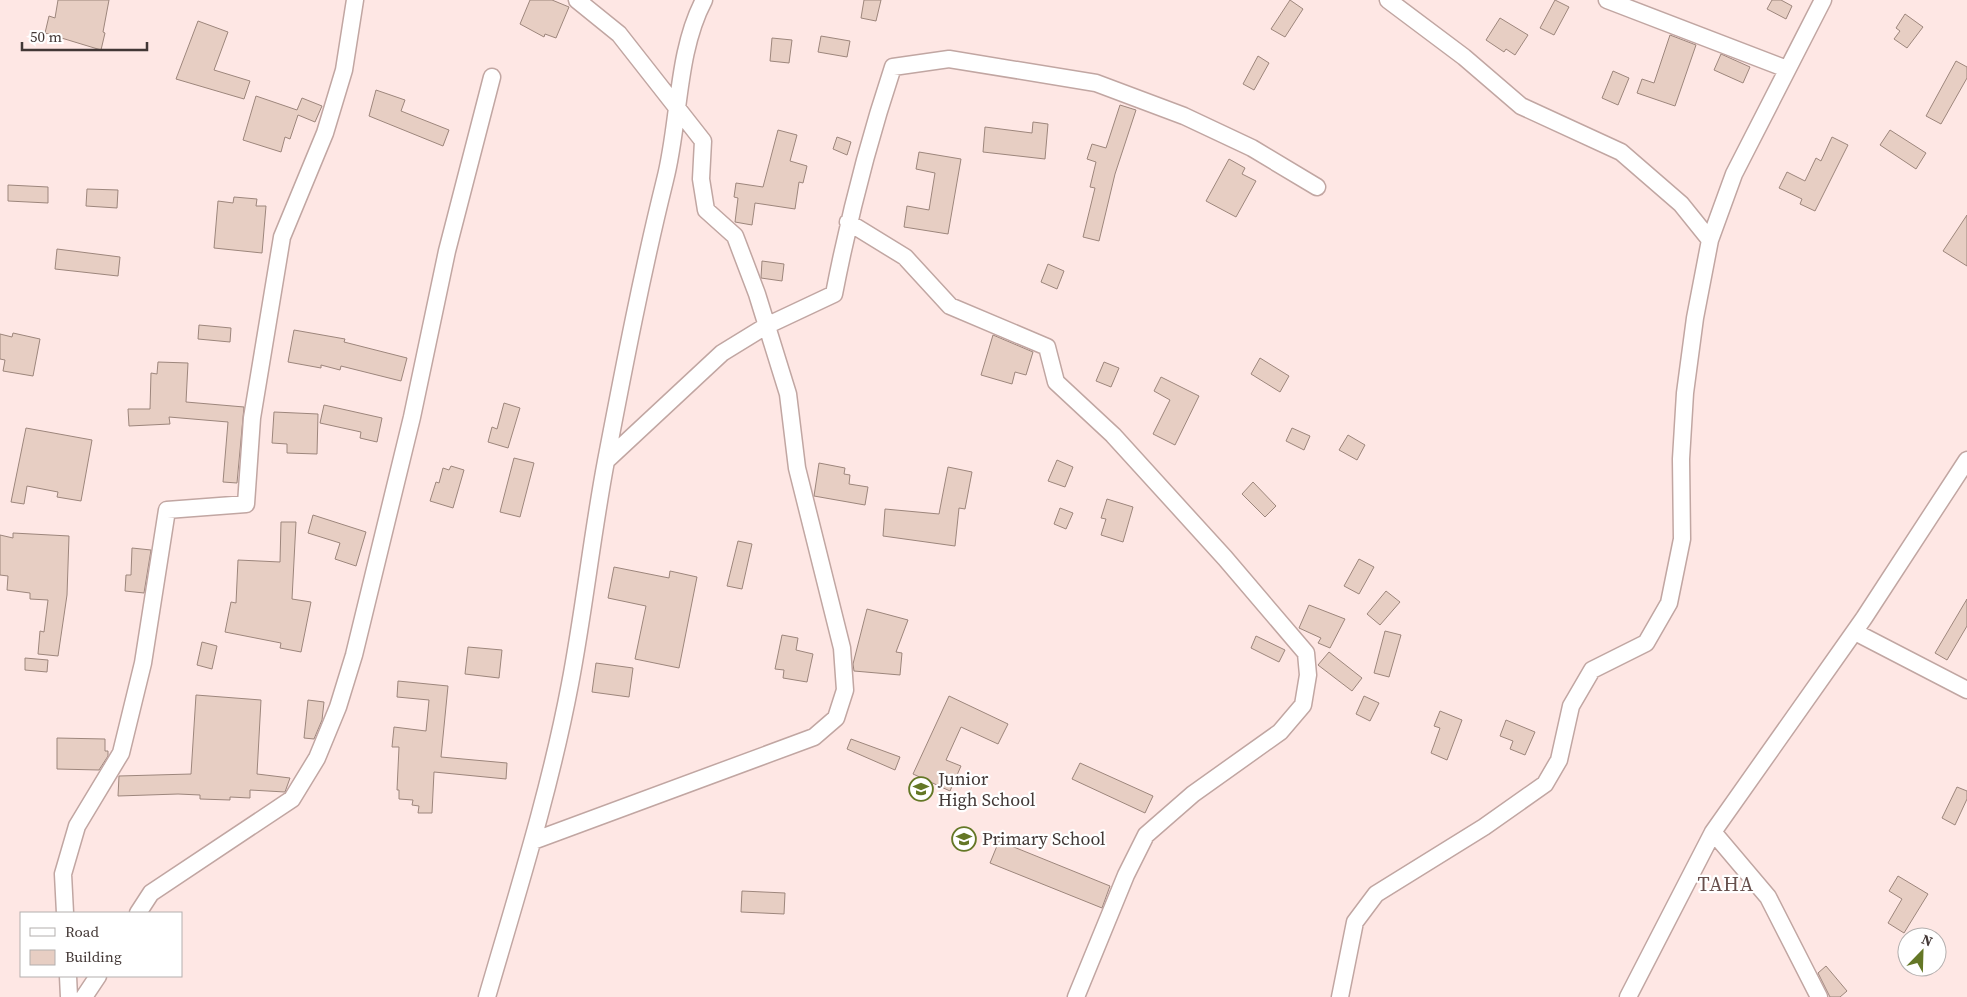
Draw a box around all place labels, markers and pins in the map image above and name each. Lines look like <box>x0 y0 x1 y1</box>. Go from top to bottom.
place label: Junior High School <box>937 766 1035 812</box>
school or university icon: Junior High School <box>908 776 934 802</box>
school or university icon: Primary School <box>951 826 977 852</box>
place label: Primary School <box>982 826 1105 851</box>

